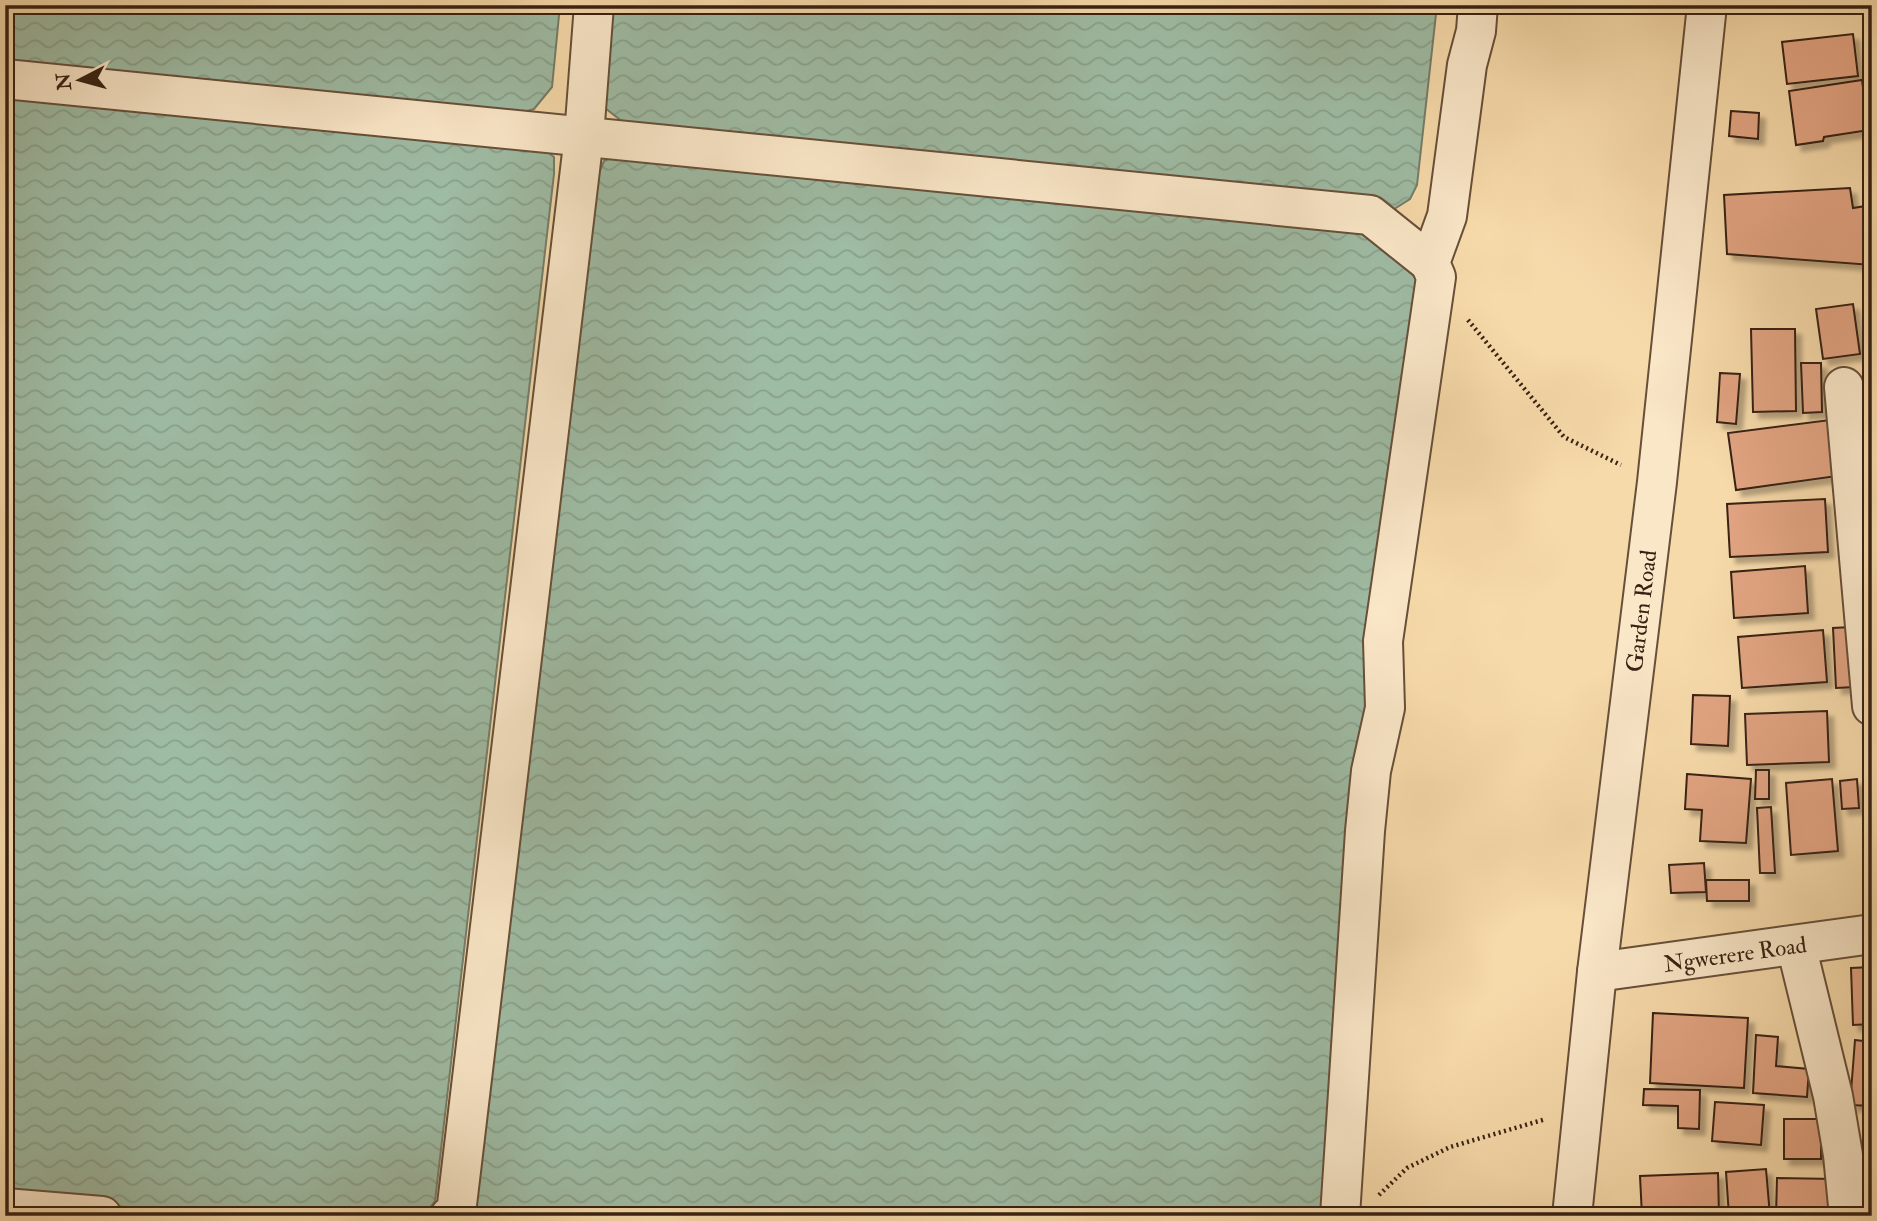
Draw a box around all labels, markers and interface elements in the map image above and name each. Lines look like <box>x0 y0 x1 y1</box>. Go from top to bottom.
north arrow <box>46 46 116 116</box>
text: N <box>51 71 77 92</box>
street label: Garden Road <box>1620 548 1663 674</box>
street label: Ngwerere Road <box>1662 930 1808 979</box>

